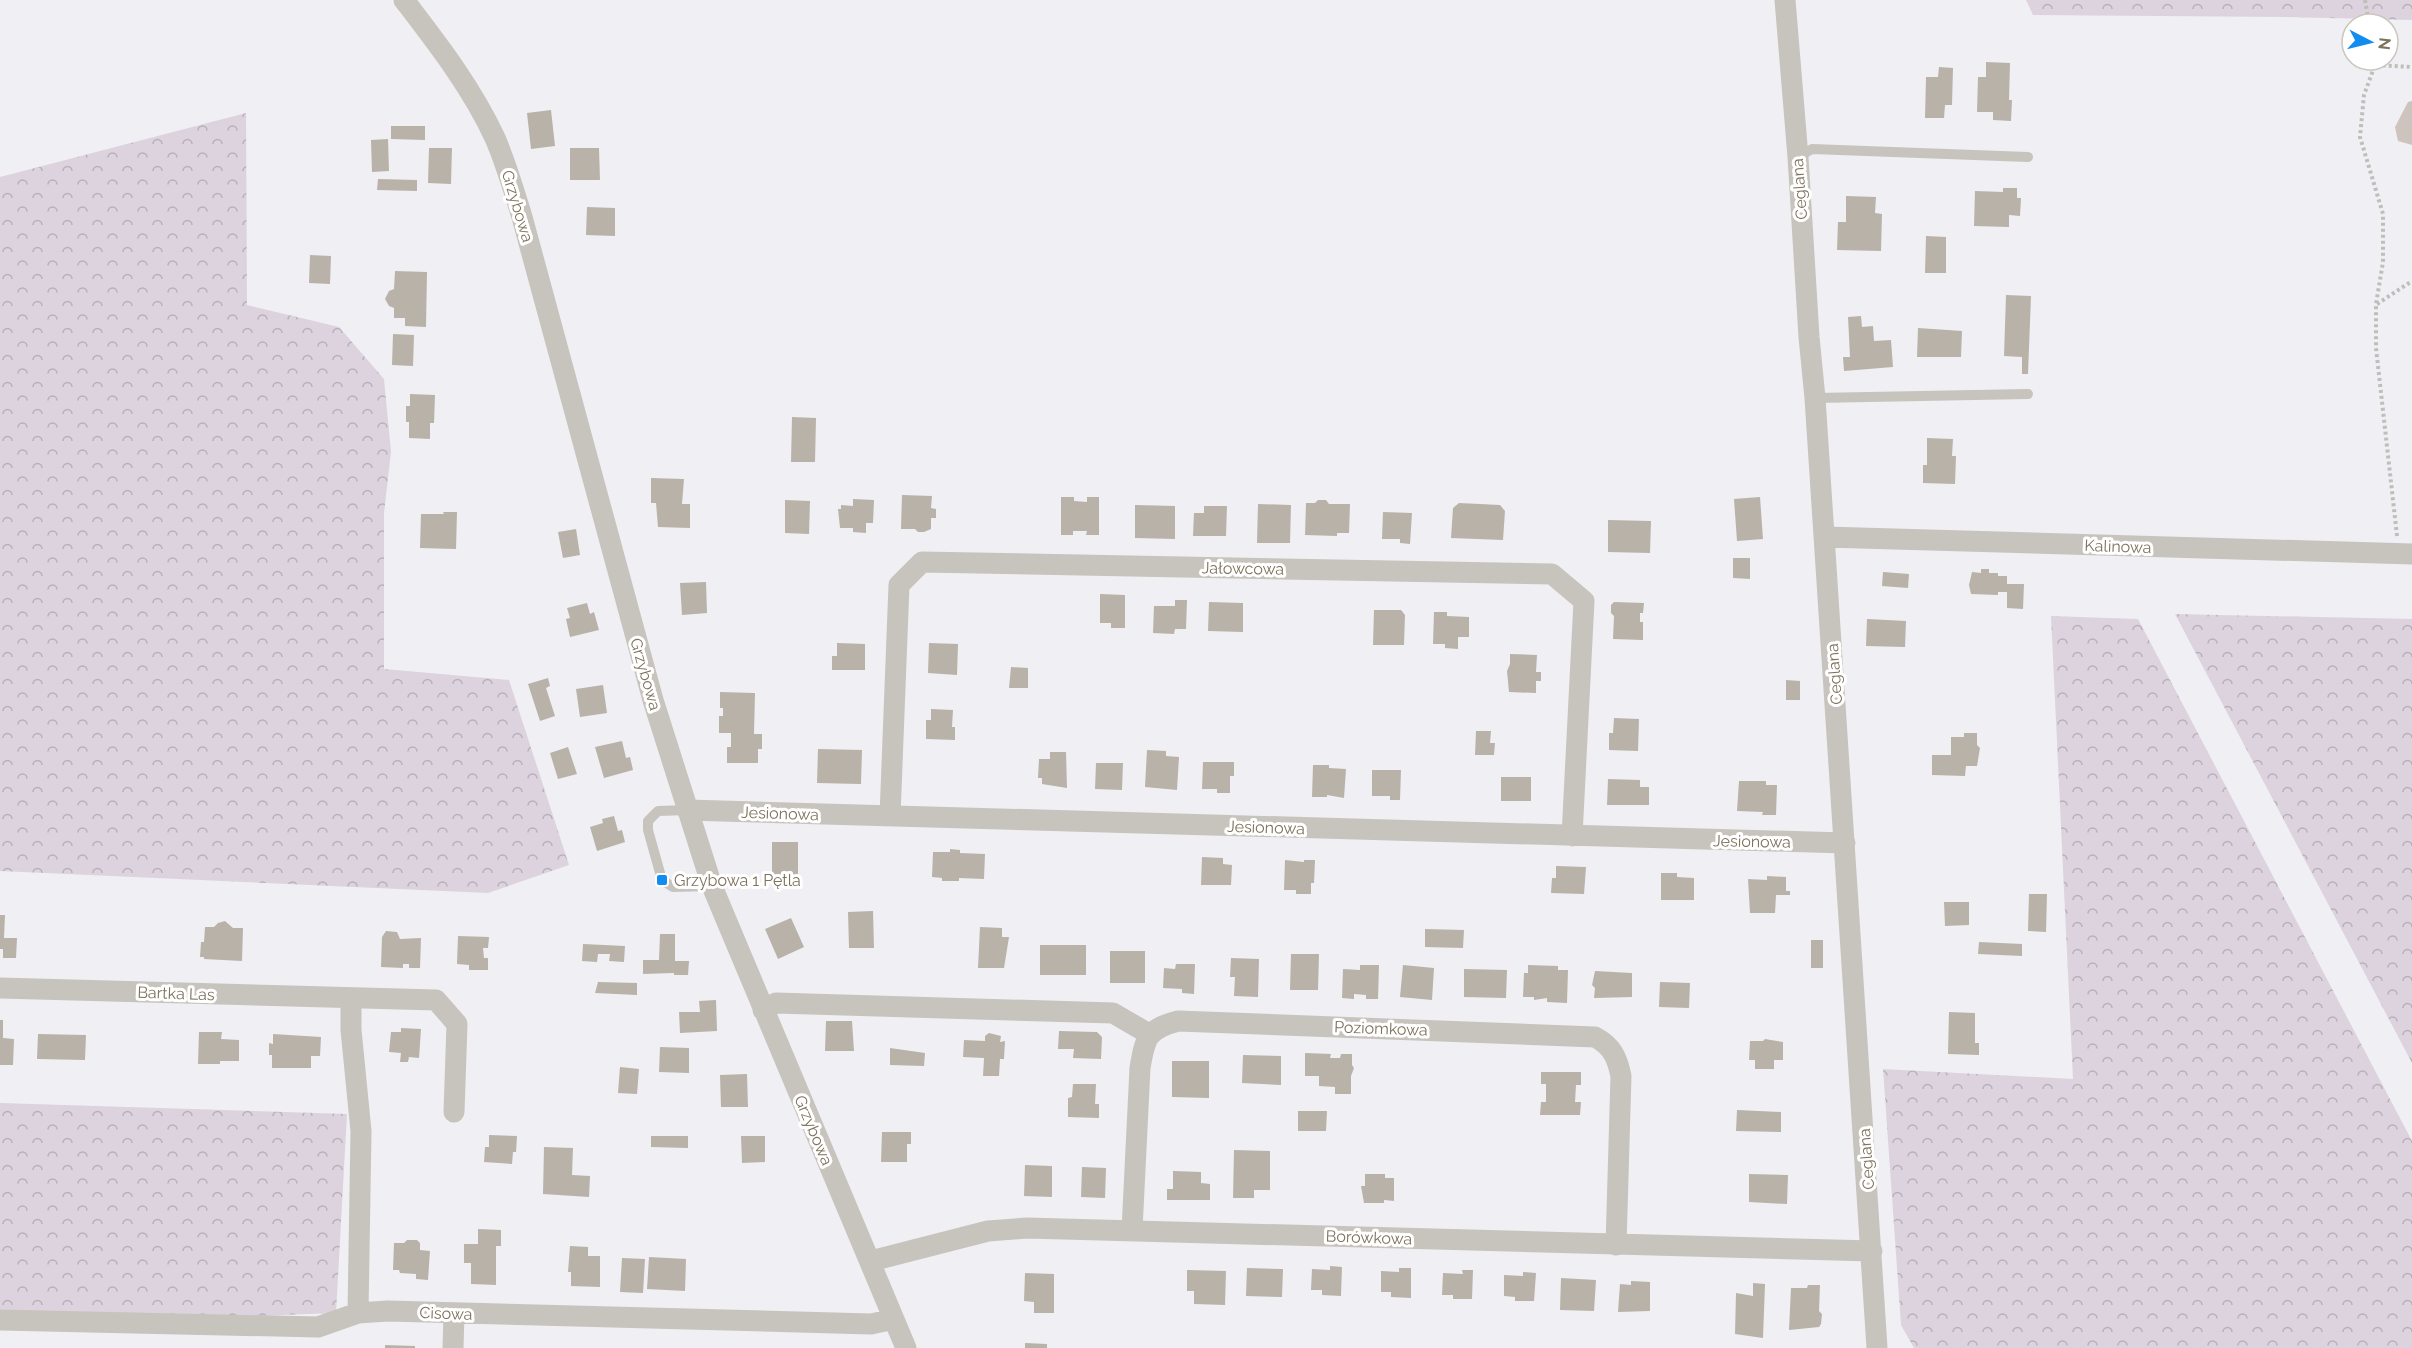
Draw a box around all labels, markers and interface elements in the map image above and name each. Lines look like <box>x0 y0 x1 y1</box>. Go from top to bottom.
north arrow <box>2340 12 2400 72</box>
text: N <box>2374 37 2395 51</box>
street label: Ceglana <box>1788 158 1811 220</box>
street label: Grzybowa <box>498 168 537 244</box>
street label: Kalinowa <box>2084 536 2152 557</box>
street label: Jałowcowa <box>1202 558 1284 579</box>
street label: Grzybowa <box>626 636 665 712</box>
street label: Ceglana <box>1823 643 1846 705</box>
street label: Jesionowa <box>741 803 819 824</box>
street label: Jesionowa <box>1227 817 1305 838</box>
street label: Jesionowa <box>1713 831 1791 852</box>
place label: Grzybowa 1 Pętla <box>674 871 801 890</box>
marker: Grzybowa 1 Pętla <box>655 873 669 887</box>
street label: Bartka Las <box>137 983 215 1004</box>
street label: Poziomkowa <box>1334 1017 1428 1040</box>
street label: Grzybowa <box>790 1092 837 1168</box>
street label: Ceglana <box>1855 1128 1878 1190</box>
street label: Borówkowa <box>1325 1226 1413 1249</box>
street label: Cisowa <box>419 1303 473 1324</box>

